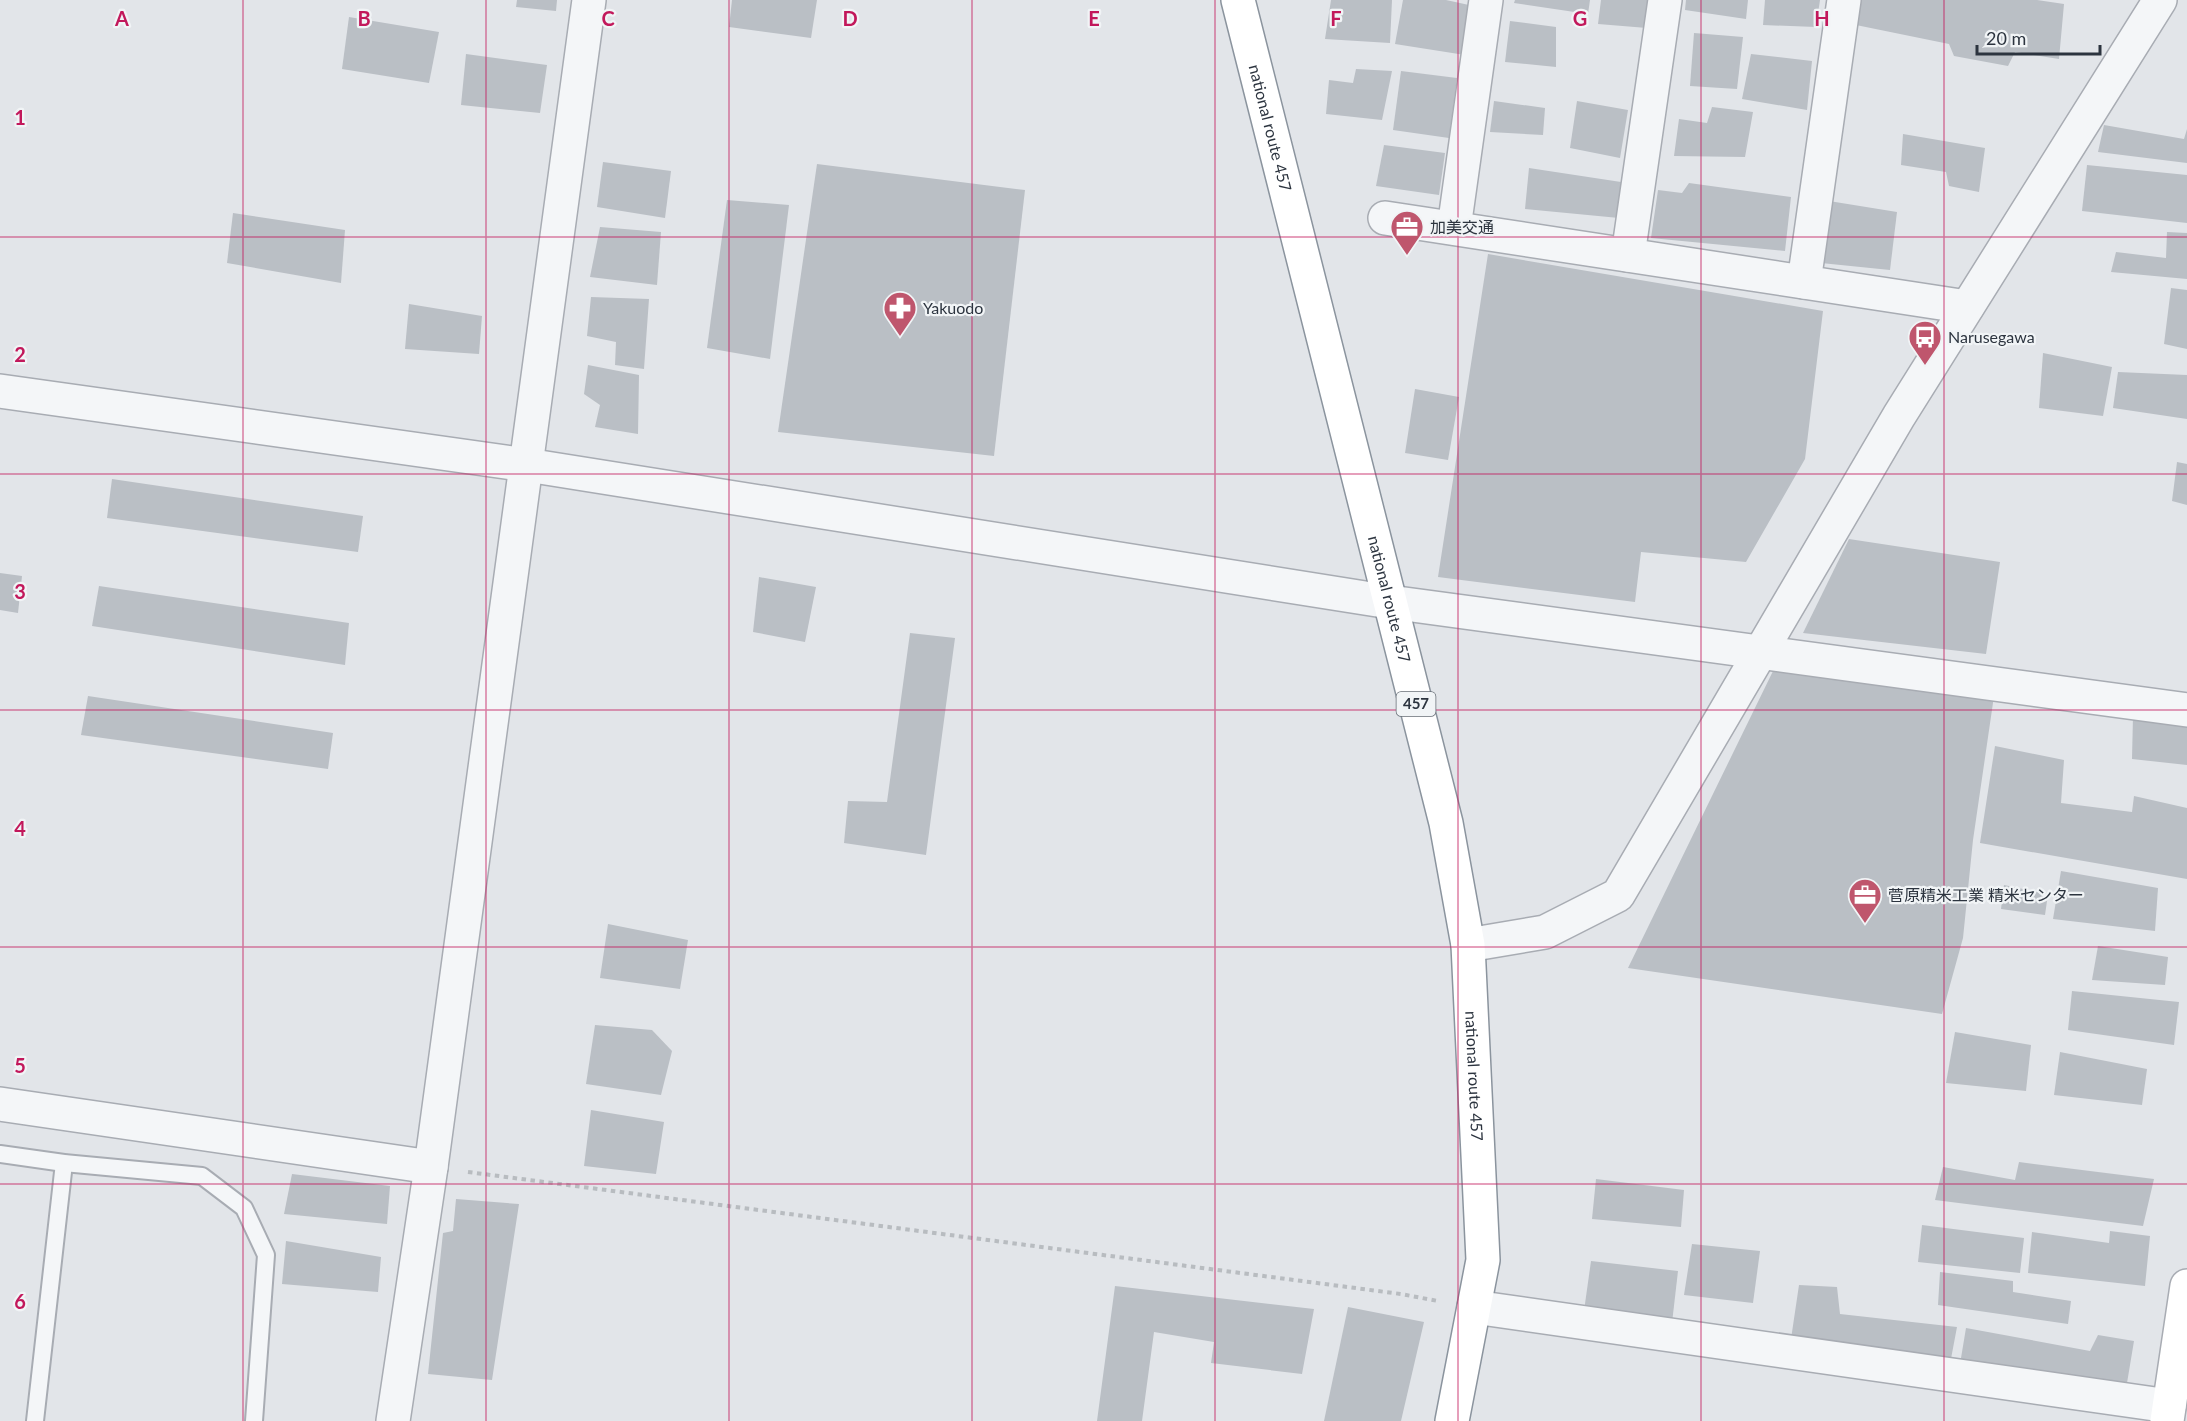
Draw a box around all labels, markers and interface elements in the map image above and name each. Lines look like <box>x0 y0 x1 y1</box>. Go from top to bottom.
text: A <box>114 6 129 30</box>
text: B <box>357 6 371 30</box>
text: C <box>601 6 615 30</box>
text: D <box>842 6 858 30</box>
text: E <box>1088 6 1100 30</box>
text: F <box>1330 6 1342 30</box>
text: G <box>1573 6 1587 30</box>
text: H <box>1814 6 1830 30</box>
scale bar <box>1977 18 2100 56</box>
text: 20 m <box>1986 27 2026 49</box>
street label: national route 457 <box>1246 62 1296 193</box>
text: 1 <box>14 105 26 129</box>
office icon: 加美交通 <box>1389 209 1425 256</box>
place label: 加美交通 <box>1430 217 1494 236</box>
pharmacy icon: Yakuodo <box>882 290 918 337</box>
place label: Yakuodo <box>923 298 983 317</box>
bus stop icon: Narusegawa <box>1907 319 1943 366</box>
place label: Narusegawa <box>1948 327 2035 346</box>
text: 2 <box>14 342 26 366</box>
street label: national route 457 <box>1365 534 1415 664</box>
text: 3 <box>14 579 26 603</box>
road number: 457 <box>1396 692 1436 716</box>
text: 4 <box>14 816 26 840</box>
office icon: 菅原精米工業 精米センター <box>1847 877 1883 924</box>
place label: 菅原精米工業 精米センター <box>1888 885 2084 904</box>
street label: national route 457 <box>1462 1011 1487 1141</box>
text: 5 <box>14 1053 26 1077</box>
text: 6 <box>14 1289 26 1313</box>

